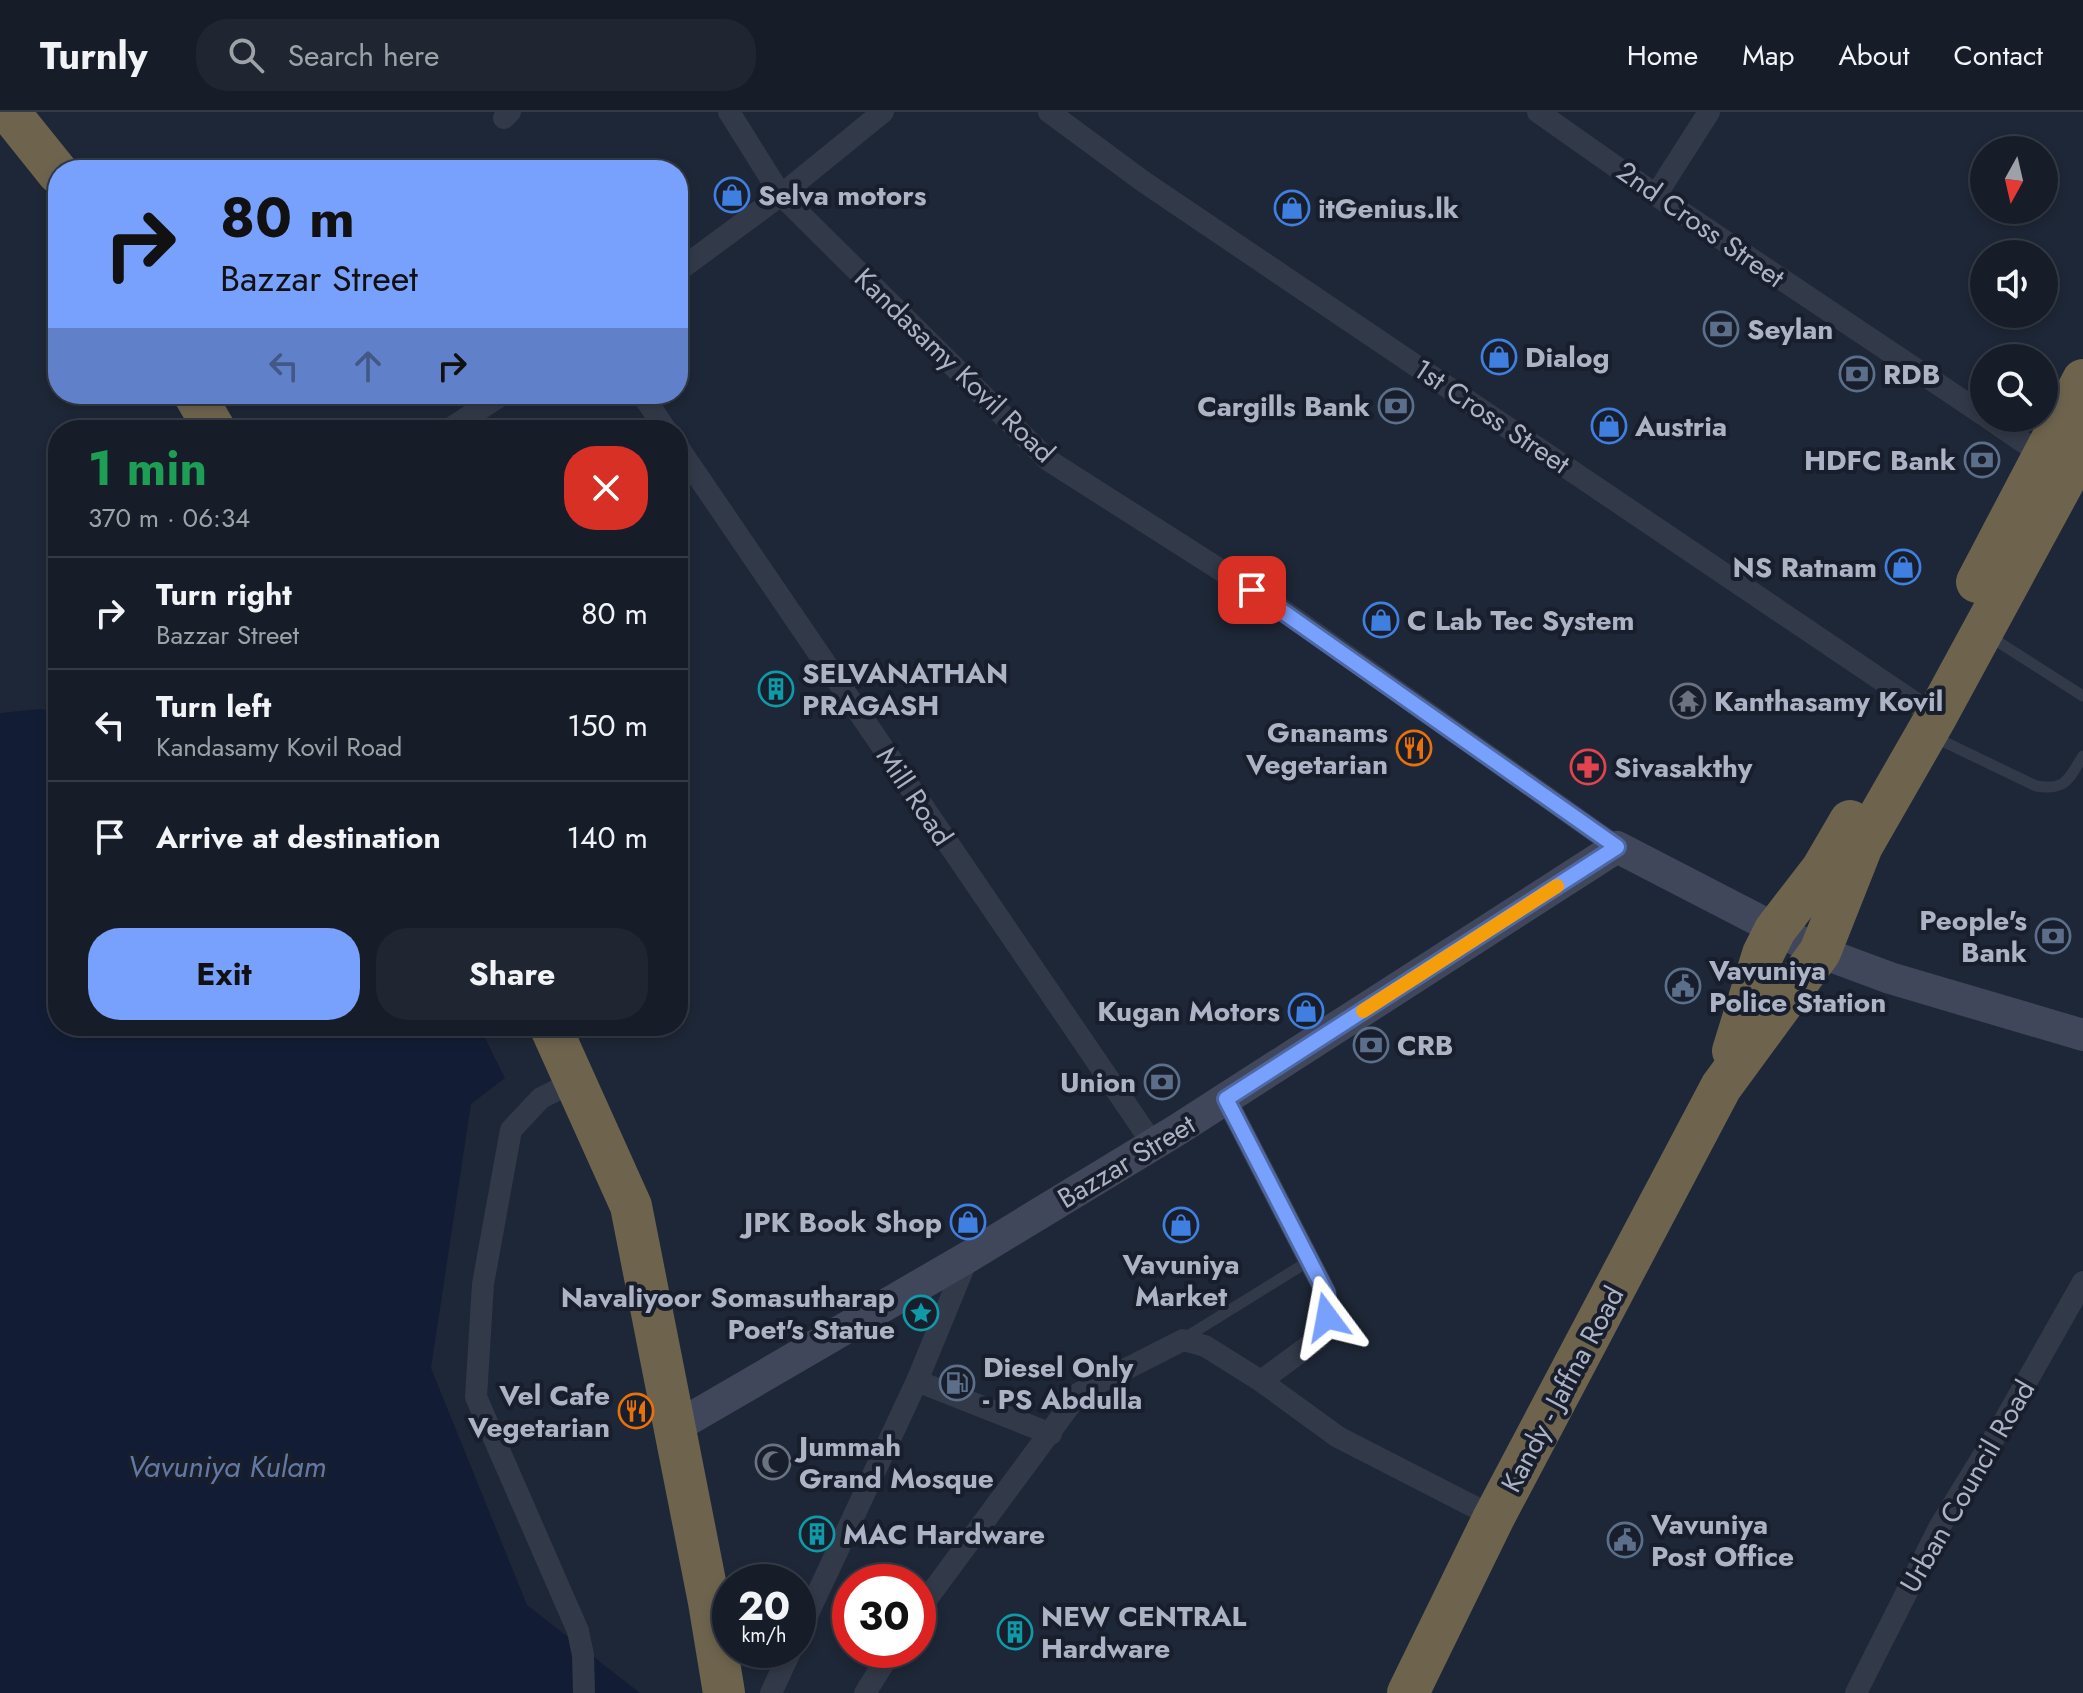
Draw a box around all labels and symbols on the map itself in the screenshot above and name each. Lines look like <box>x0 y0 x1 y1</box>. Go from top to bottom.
north arrow <box>1970 136 2058 224</box>
street label: 2nd Cross Street <box>1609 151 1793 298</box>
place label: Selva motors <box>758 175 927 216</box>
shop icon: Selva motors <box>713 176 751 214</box>
place label: itGenius.lk <box>1318 188 1459 229</box>
shop icon: itGenius.lk <box>1273 189 1311 227</box>
street label: Kandasamy Kovil Road <box>845 258 1064 472</box>
place label: Seylan <box>1747 309 1833 350</box>
bank icon: Seylan <box>1702 310 1740 348</box>
place label: Dialog <box>1525 337 1610 378</box>
shop icon: Dialog <box>1480 338 1518 376</box>
street label: 1st Cross Street <box>1405 349 1578 484</box>
place label: RDB <box>1883 354 1940 395</box>
bank icon: RDB <box>1838 355 1876 393</box>
place label: Cargills Bank <box>1197 386 1370 427</box>
bank icon: Cargills Bank <box>1377 387 1415 425</box>
place label: Austria <box>1634 406 1727 447</box>
shop icon: Austria <box>1590 407 1628 445</box>
place label: HDFC Bank <box>1804 440 1956 481</box>
bank icon: HDFC Bank <box>1963 441 2001 479</box>
place label: NS Ratnam <box>1733 547 1877 588</box>
shop icon: NS Ratnam <box>1884 548 1922 586</box>
pin <box>1218 556 1286 624</box>
place label: C Lab Tec System <box>1407 600 1635 641</box>
shop icon: C Lab Tec System <box>1362 601 1400 639</box>
place label: SELVANATHAN PRAGASH <box>802 653 1008 726</box>
building icon: SELVANATHAN PRAGASH <box>757 670 795 708</box>
place label: Kanthasamy Kovil <box>1714 681 1943 722</box>
temple icon: Kanthasamy Kovil <box>1669 682 1707 720</box>
place label: Gnanams Vegetarian <box>1245 712 1388 785</box>
restaurant icon: Gnanams Vegetarian <box>1395 729 1433 767</box>
street label: Mill Road <box>866 739 963 854</box>
place label: Sivasakthy <box>1614 747 1753 788</box>
pharmacy icon: Sivasakthy <box>1569 748 1607 786</box>
place label: People's Bank <box>1919 900 2027 973</box>
bank icon: People's Bank <box>2034 917 2072 955</box>
place label: Vavuniya Police Station <box>1708 950 1886 1023</box>
public building icon: Vavuniya Police Station <box>1664 967 1702 1005</box>
place label: Kugan Motors <box>1097 991 1280 1032</box>
shop icon: Kugan Motors <box>1287 992 1325 1030</box>
place label: CRB <box>1397 1025 1453 1066</box>
bank icon: CRB <box>1352 1026 1390 1064</box>
place label: Union <box>1060 1062 1136 1103</box>
bank icon: Union <box>1143 1063 1181 1101</box>
street label: Bazzar Street <box>1050 1104 1203 1219</box>
place label: JPK Book Shop <box>739 1202 942 1243</box>
shop icon: JPK Book Shop <box>949 1203 987 1241</box>
shop icon: Vavuniya Market <box>1162 1206 1200 1244</box>
place label: Vavuniya Market <box>1121 1244 1240 1317</box>
position arrow <box>1285 1275 1369 1359</box>
place label: Navaliyoor Somasutharap Poet's Statue <box>561 1277 895 1350</box>
street label: Kandy - Jaffna Road <box>1491 1279 1634 1500</box>
place icon: Navaliyoor Somasutharap Poet's Statue <box>902 1294 940 1332</box>
place label: Diesel Only - PS Abdulla <box>983 1347 1142 1420</box>
fuel station icon: Diesel Only - PS Abdulla <box>938 1364 976 1402</box>
street label: Urban Council Road <box>1890 1372 2045 1600</box>
place label: Vel Cafe Vegetarian <box>467 1375 610 1448</box>
restaurant icon: Vel Cafe Vegetarian <box>617 1392 655 1430</box>
place label: Jummah Grand Mosque <box>794 1426 994 1499</box>
mosque icon: Jummah Grand Mosque <box>754 1443 792 1481</box>
water label: Vavuniya Kulam <box>128 1445 326 1488</box>
place label: Vavuniya Post Office <box>1650 1504 1794 1577</box>
place label: MAC Hardware <box>843 1514 1045 1555</box>
building icon: MAC Hardware <box>798 1515 836 1553</box>
public building icon: Vavuniya Post Office <box>1606 1521 1644 1559</box>
speed limit sign: 30 <box>832 1564 936 1668</box>
place label: NEW CENTRAL Hardware <box>1041 1596 1246 1669</box>
building icon: NEW CENTRAL Hardware <box>996 1613 1034 1651</box>

